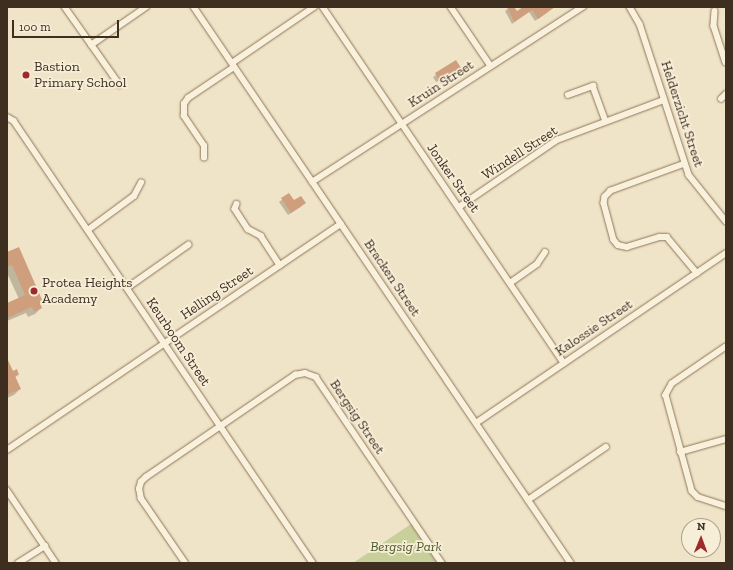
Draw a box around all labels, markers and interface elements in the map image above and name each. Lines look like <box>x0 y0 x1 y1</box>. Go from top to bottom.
scale bar <box>14 12 121 38</box>
text: 100 m <box>19 20 51 34</box>
street label: Kruin Street <box>405 57 477 111</box>
place label: Bastion Primary School <box>34 59 127 92</box>
street label: Helderzicht Street <box>657 59 707 169</box>
marker: Bastion Primary School <box>21 70 31 80</box>
street label: Windell Street <box>479 122 561 184</box>
street label: Jonker Street <box>423 140 483 216</box>
street label: Bracken Street <box>360 236 424 320</box>
street label: Helling Street <box>178 263 256 323</box>
place label: Protea Heights Academy <box>42 275 132 308</box>
marker: Protea Heights Academy <box>29 286 39 296</box>
street label: Keurboom Street <box>142 295 214 389</box>
street label: Kalossie Street <box>552 296 636 360</box>
street label: Bergsig Street <box>326 376 388 458</box>
north arrow <box>681 518 721 558</box>
text: N <box>697 520 706 533</box>
park label: Bergsig Park <box>370 539 442 555</box>

